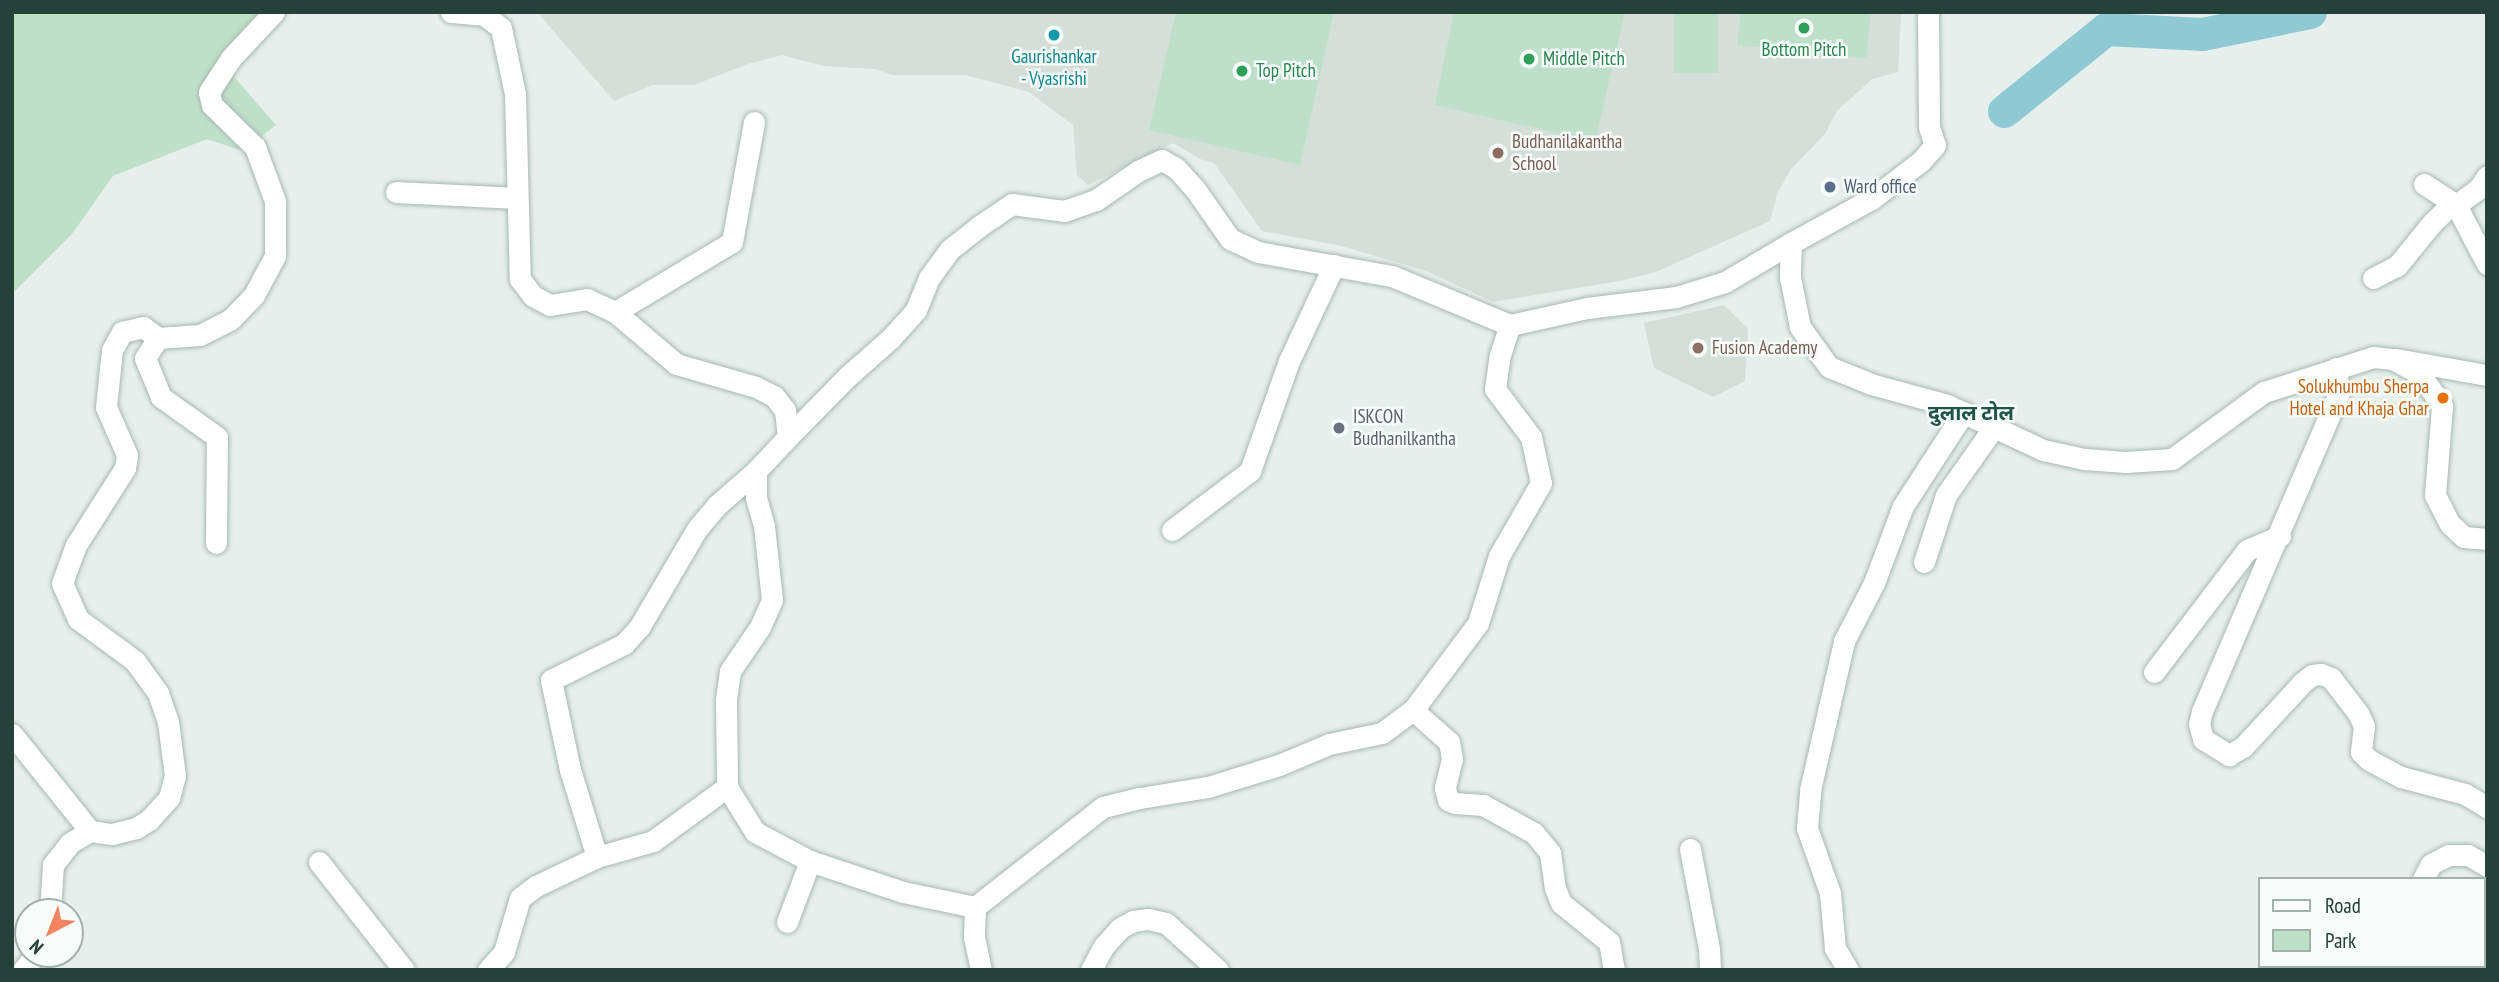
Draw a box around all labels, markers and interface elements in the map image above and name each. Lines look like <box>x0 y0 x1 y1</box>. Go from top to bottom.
marker: Bottom Pitch <box>1796 20 1812 36</box>
marker: Gaurishankar - Vyasrishi <box>1046 27 1062 43</box>
place label: Bottom Pitch <box>1762 39 1846 61</box>
place label: Gaurishankar - Vyasrishi <box>1011 46 1097 90</box>
place label: Middle Pitch <box>1543 48 1625 70</box>
marker: Middle Pitch <box>1521 51 1537 67</box>
place label: Top Pitch <box>1256 60 1316 82</box>
marker: Top Pitch <box>1234 63 1250 79</box>
place label: Budhanilakantha School <box>1512 131 1622 175</box>
marker: Budhanilakantha School <box>1490 145 1506 161</box>
place label: Ward office <box>1844 176 1917 198</box>
marker: Ward office <box>1822 179 1838 195</box>
place label: Fusion Academy <box>1712 337 1818 359</box>
marker: Fusion Academy <box>1690 340 1706 356</box>
place label: Solukhumbu Sherpa Hotel and Khaja Ghar <box>2289 376 2429 420</box>
marker: Solukhumbu Sherpa Hotel and Khaja Ghar <box>2435 390 2451 406</box>
district label: दुलाल टोल <box>1928 400 2014 426</box>
place label: ISKCON Budhanilkantha <box>1353 406 1456 450</box>
marker: ISKCON Budhanilkantha <box>1331 420 1347 436</box>
legend <box>2258 877 2485 968</box>
text: Road <box>2325 892 2361 919</box>
north arrow <box>14 898 84 968</box>
text: Park <box>2325 927 2356 954</box>
text: N <box>24 935 48 959</box>

